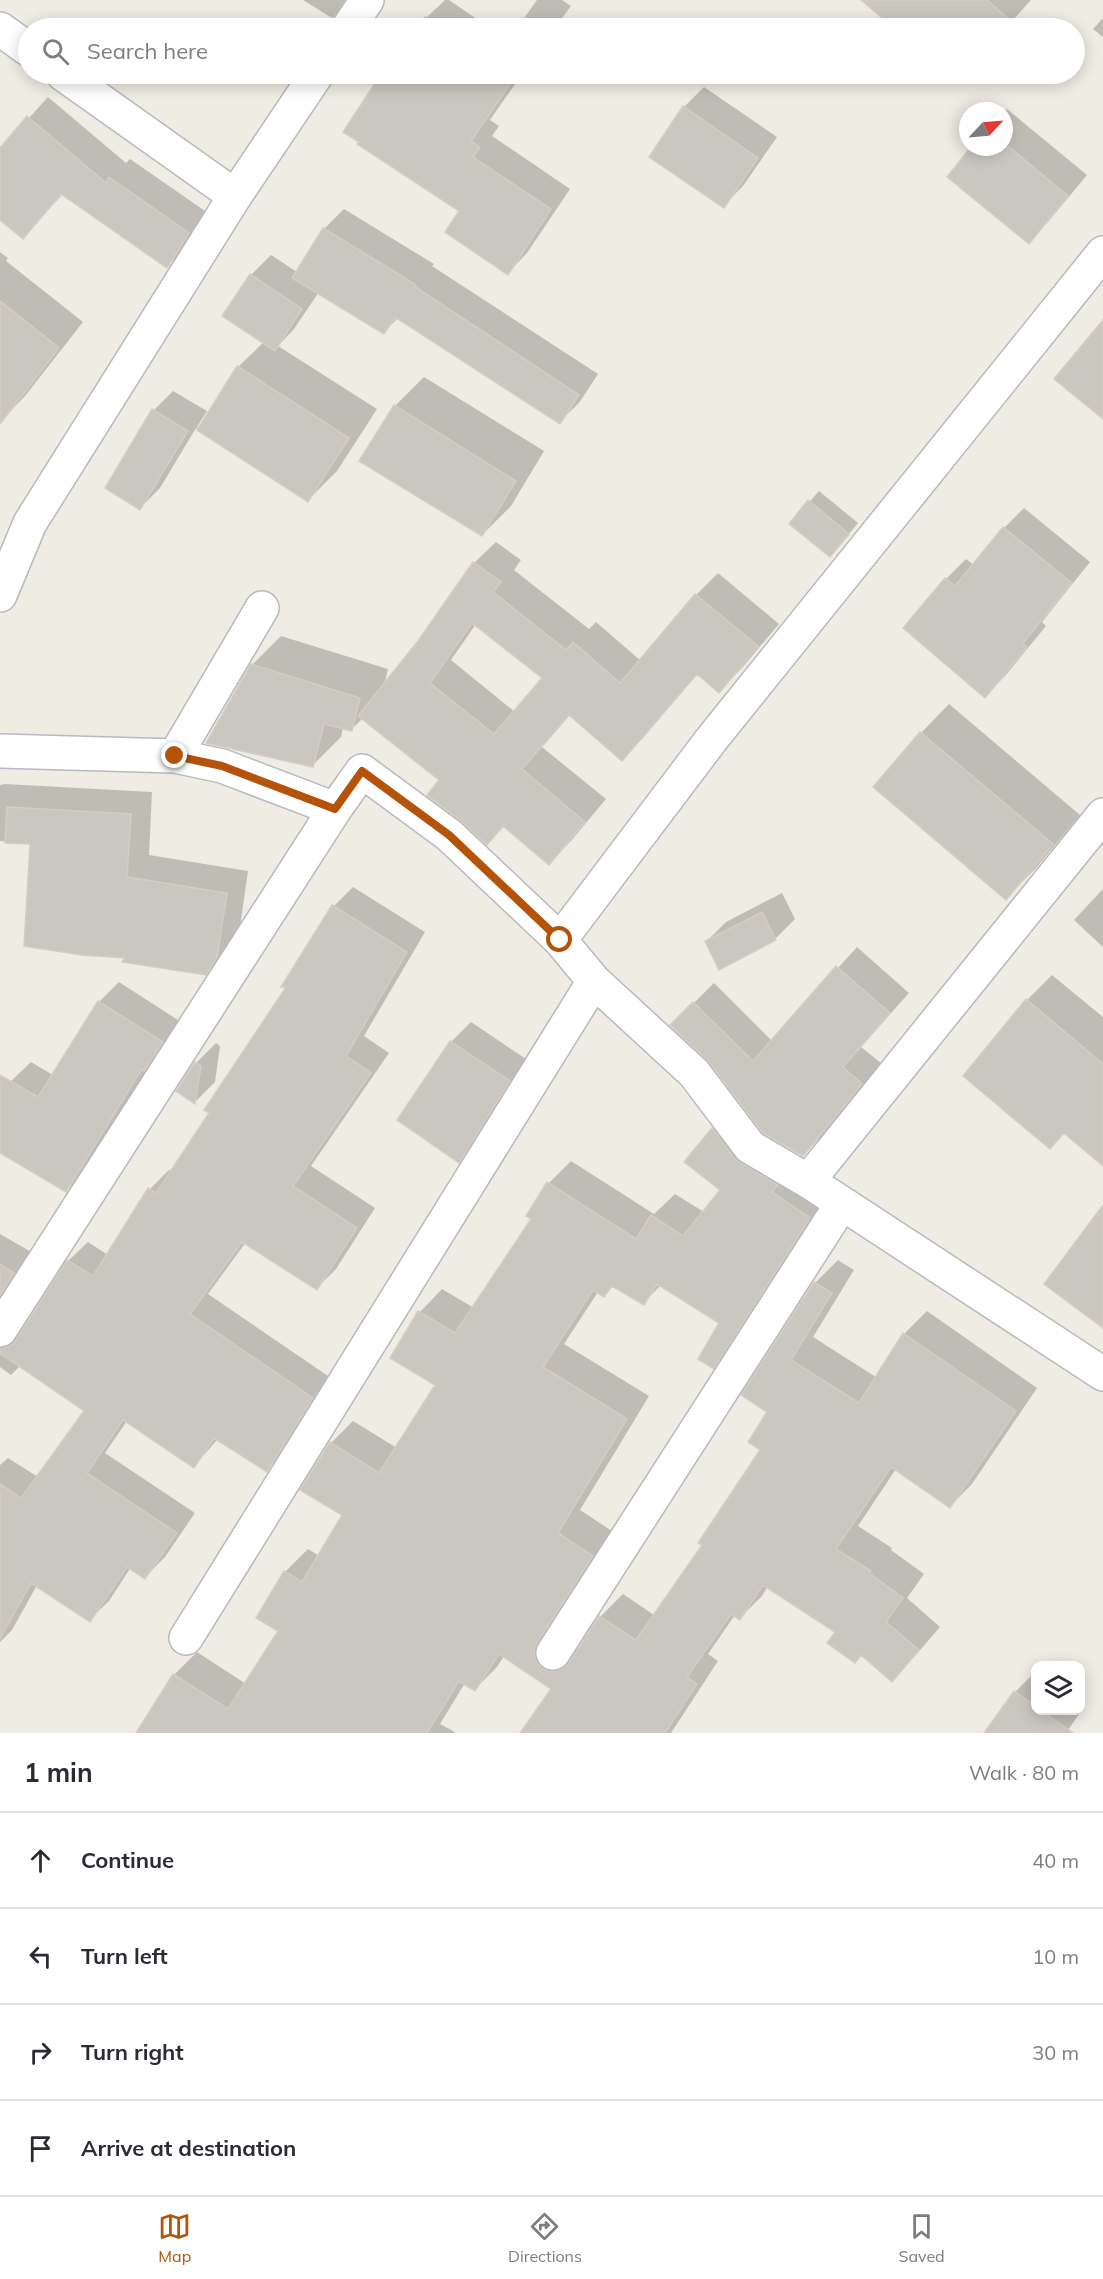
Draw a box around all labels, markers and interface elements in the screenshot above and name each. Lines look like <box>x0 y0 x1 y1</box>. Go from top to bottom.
search box <box>18 18 1085 84</box>
icon: search <box>39 35 72 68</box>
text: Search here <box>87 37 208 65</box>
north arrow <box>959 102 1013 156</box>
route end <box>161 742 187 768</box>
route start <box>546 926 572 952</box>
map controls <box>1031 1661 1085 1715</box>
button: layers <box>1031 1661 1085 1715</box>
text: 1 min <box>24 1756 93 1789</box>
text: Walk · 80 m <box>969 1760 1079 1785</box>
icon: ahead <box>24 1844 57 1877</box>
text: Continue <box>81 1846 174 1874</box>
text: 40 m <box>1032 1848 1079 1873</box>
icon: left <box>24 1940 57 1973</box>
text: Turn left <box>81 1942 168 1970</box>
text: 10 m <box>1032 1944 1079 1969</box>
icon: right <box>24 2036 57 2069</box>
text: Turn right <box>81 2038 184 2066</box>
text: 30 m <box>1032 2040 1079 2065</box>
icon: arrive <box>24 2132 57 2165</box>
text: Arrive at destination <box>81 2134 296 2162</box>
tab: Map <box>158 2210 191 2266</box>
tab: Directions <box>508 2210 582 2266</box>
tab: Saved <box>899 2210 945 2266</box>

